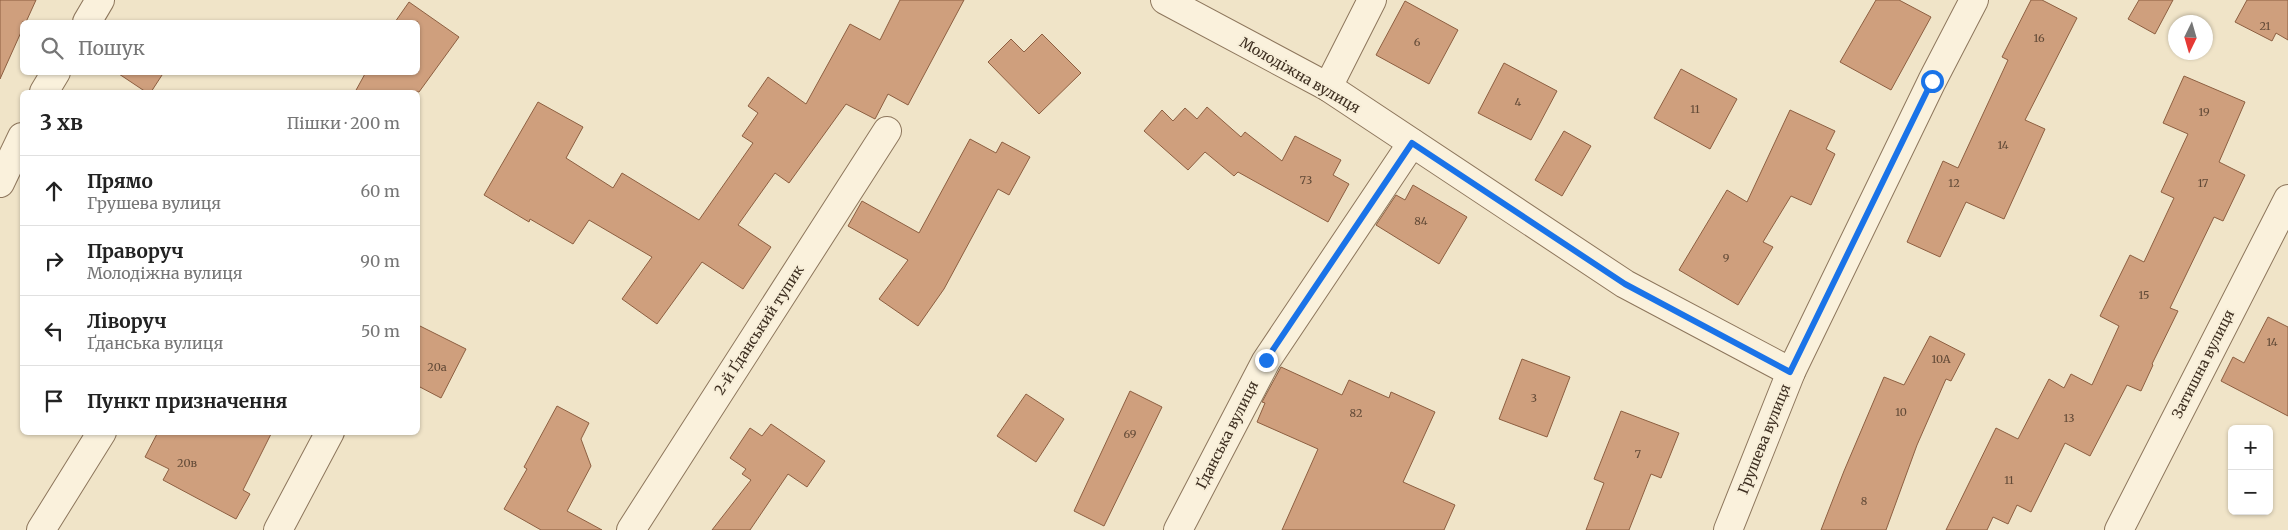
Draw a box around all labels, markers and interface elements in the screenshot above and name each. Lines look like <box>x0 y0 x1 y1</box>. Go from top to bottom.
north arrow <box>2168 15 2213 60</box>
house number: 21 <box>2259 19 2271 33</box>
search box <box>20 20 420 75</box>
house number: 16 <box>2033 31 2045 45</box>
street label: Молодіжна вулиця <box>1237 33 1363 117</box>
icon: search <box>38 34 66 62</box>
house number: 6 <box>1414 35 1421 49</box>
text: Пошук <box>78 36 145 60</box>
route start <box>1921 70 1944 93</box>
house number: 4 <box>1515 95 1522 109</box>
house number: 11 <box>1690 102 1700 116</box>
house number: 19 <box>2198 105 2210 119</box>
text: 3 хв <box>40 109 83 136</box>
text: Пішки · 200 m <box>287 113 400 133</box>
house number: 14 <box>1997 138 2009 152</box>
text: Прямо <box>87 169 153 193</box>
house number: 73 <box>1300 173 1312 187</box>
house number: 12 <box>1948 176 1960 190</box>
house number: 17 <box>2198 176 2208 190</box>
icon: ahead <box>40 177 68 205</box>
text: 60 m <box>360 181 400 201</box>
text: Грушева вулиця <box>87 193 221 213</box>
house number: 84 <box>1414 214 1428 228</box>
text: Праворуч <box>87 239 184 263</box>
icon: right <box>40 247 68 275</box>
text: 90 m <box>360 251 400 271</box>
house number: 9 <box>1723 251 1730 265</box>
street label: 2-й Ґданський тупик <box>710 262 808 398</box>
text: Молодіжна вулиця <box>87 263 243 283</box>
house number: 15 <box>2138 288 2150 302</box>
street label: Затишна вулиця <box>2168 307 2238 421</box>
text: Ліворуч <box>87 309 167 333</box>
icon: left <box>40 317 68 345</box>
text: 50 m <box>361 321 400 341</box>
text: Ґданська вулиця <box>87 333 223 353</box>
house number: 14 <box>2266 335 2278 349</box>
route end <box>1255 349 1278 372</box>
house number: 10А <box>1931 352 1951 366</box>
house number: 20а <box>427 360 447 374</box>
street label: Ґданська вулиця <box>1192 378 1262 492</box>
street label: Грушева вулиця <box>1734 381 1794 497</box>
icon: arrive <box>40 387 68 415</box>
text: Пункт призначення <box>87 389 287 413</box>
house number: 3 <box>1531 391 1537 405</box>
house number: 10 <box>1895 405 1907 419</box>
house number: 82 <box>1350 406 1362 420</box>
house number: 13 <box>2064 411 2074 425</box>
map controls <box>2228 425 2273 515</box>
button: + <box>2228 425 2273 470</box>
house number: 69 <box>1123 427 1137 441</box>
house number: 7 <box>1635 447 1641 461</box>
house number: 20в <box>177 456 197 470</box>
button: − <box>2228 470 2273 515</box>
house number: 11 <box>2004 473 2014 487</box>
house number: 8 <box>1861 494 1868 508</box>

